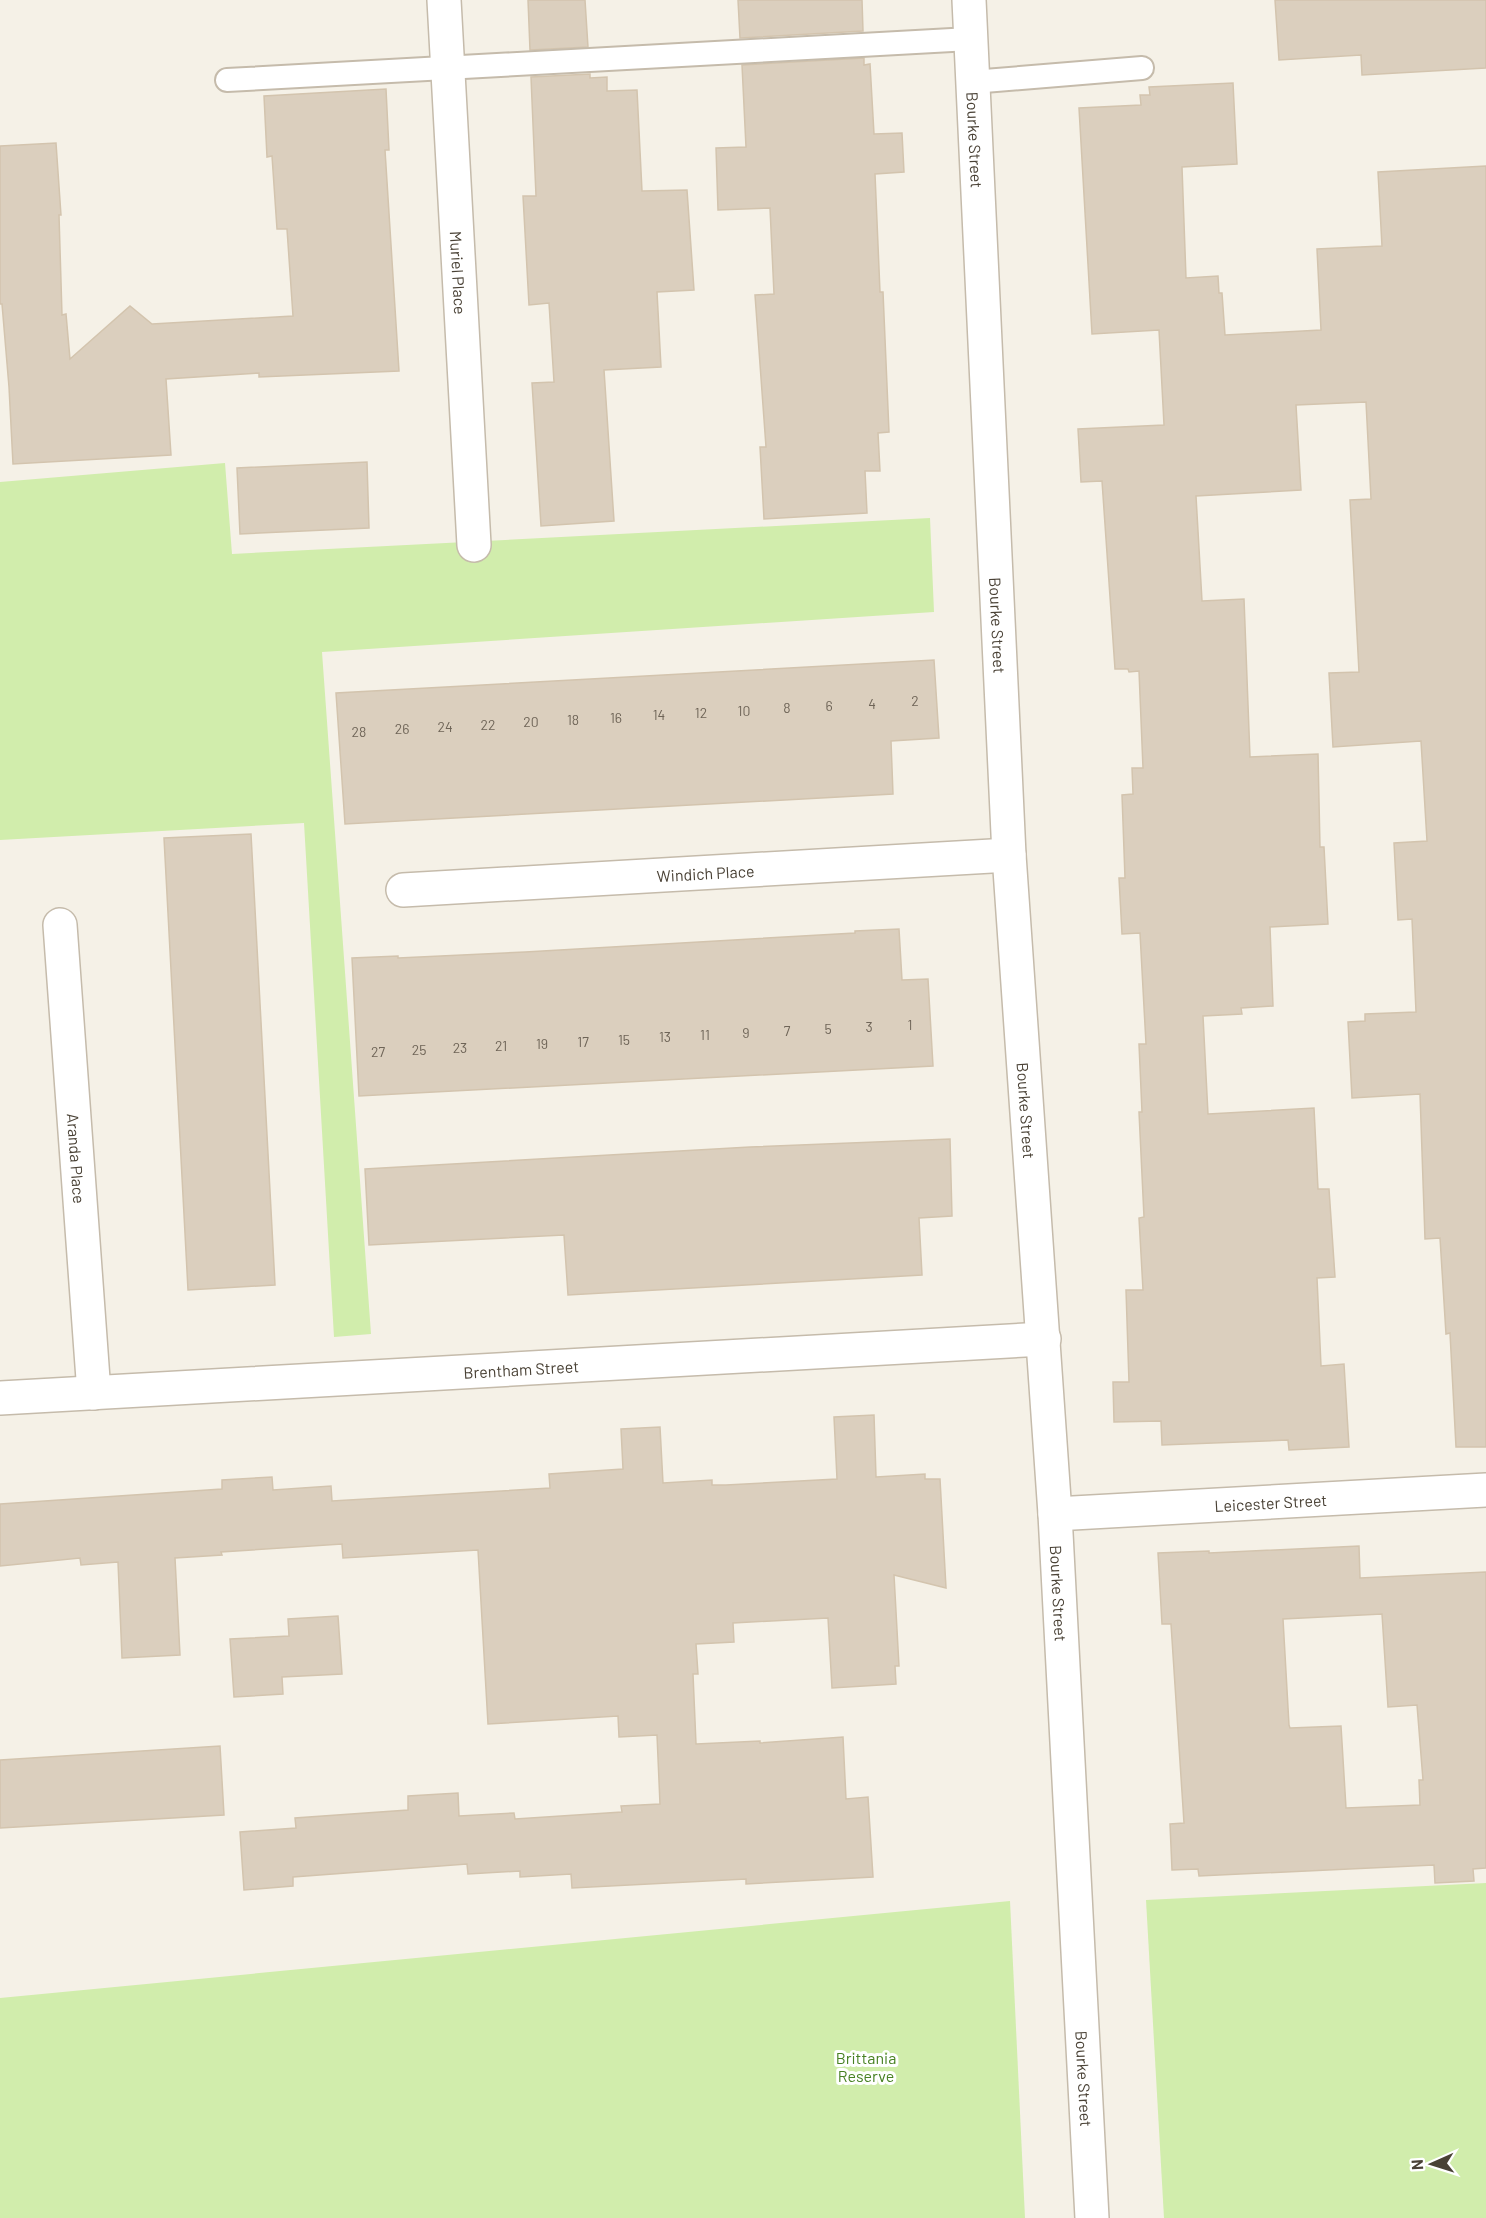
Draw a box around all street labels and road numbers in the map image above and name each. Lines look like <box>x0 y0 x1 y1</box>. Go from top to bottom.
street label: Bourke Street <box>964 91 987 188</box>
street label: Muriel Place <box>447 230 471 315</box>
street label: Bourke Street <box>987 577 1010 674</box>
street label: Windich Place <box>656 860 755 885</box>
street label: Bourke Street <box>1014 1062 1040 1159</box>
street label: Aranda Place <box>64 1113 90 1204</box>
street label: Brentham Street <box>463 1356 579 1381</box>
street label: Leicester Street <box>1214 1489 1328 1515</box>
street label: Bourke Street <box>1047 1545 1071 1642</box>
street label: Bourke Street <box>1073 2030 1097 2127</box>

